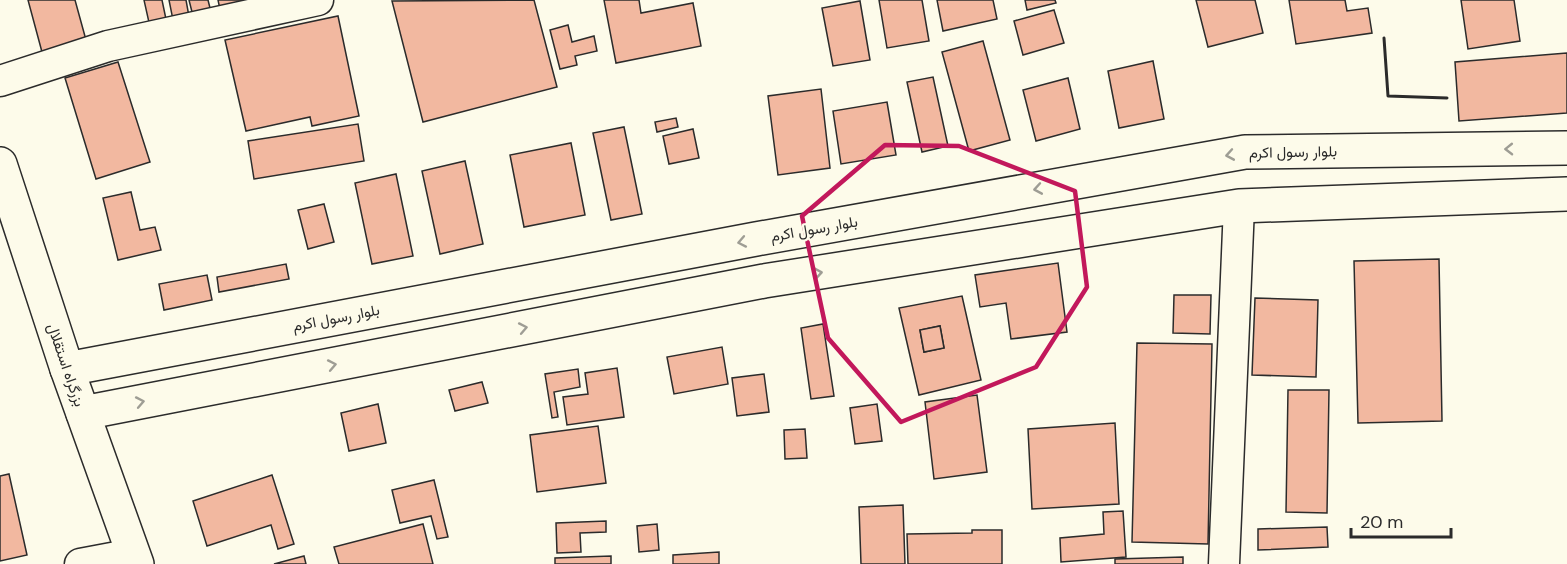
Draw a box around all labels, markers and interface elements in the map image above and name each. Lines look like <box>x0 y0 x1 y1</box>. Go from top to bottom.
street label: بلوار رسول اکرم <box>1249 141 1337 163</box>
one-way arrow <box>1504 143 1513 155</box>
one-way arrow <box>1225 148 1235 161</box>
one-way arrow <box>1033 182 1043 195</box>
street label: بلوار رسول اکرم <box>769 211 859 247</box>
one-way arrow <box>738 235 748 248</box>
one-way arrow <box>813 267 823 279</box>
street label: بلوار رسول اکرم <box>291 300 381 336</box>
street label: بزرگراه استقلال <box>42 321 90 409</box>
one-way arrow <box>518 322 528 335</box>
one-way arrow <box>326 359 336 372</box>
one-way arrow <box>135 396 145 409</box>
scale bar <box>1351 501 1452 539</box>
text: 20 m <box>1360 510 1403 534</box>

